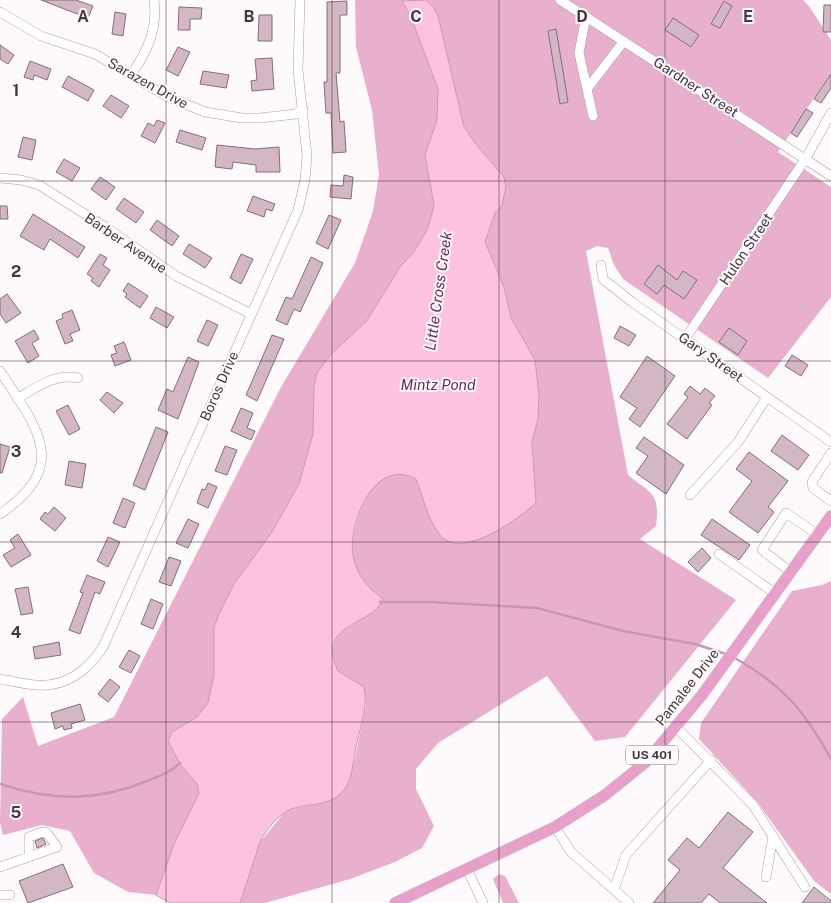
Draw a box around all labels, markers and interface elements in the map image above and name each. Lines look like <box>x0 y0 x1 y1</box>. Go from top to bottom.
text: A <box>77 7 89 26</box>
text: B <box>244 7 255 26</box>
text: C <box>410 7 422 26</box>
text: D <box>576 7 588 26</box>
text: E <box>743 7 753 26</box>
street label: Sarazen Drive <box>105 54 191 112</box>
street label: Gardner Street <box>651 54 741 120</box>
text: 1 <box>13 81 19 100</box>
street label: Barber Avenue <box>82 210 170 276</box>
street label: Hulon Street <box>716 210 776 288</box>
water label: Little Cross Creek <box>421 229 455 352</box>
text: 2 <box>11 262 21 281</box>
street label: Gary Street <box>676 329 746 385</box>
street label: Boros Drive <box>197 349 241 423</box>
water label: Mintz Pond <box>400 376 476 393</box>
text: 3 <box>11 442 21 461</box>
text: 4 <box>11 623 22 642</box>
street label: Pamalee Drive <box>652 645 722 729</box>
road number: US 401 <box>626 746 678 764</box>
text: 5 <box>11 803 22 822</box>

